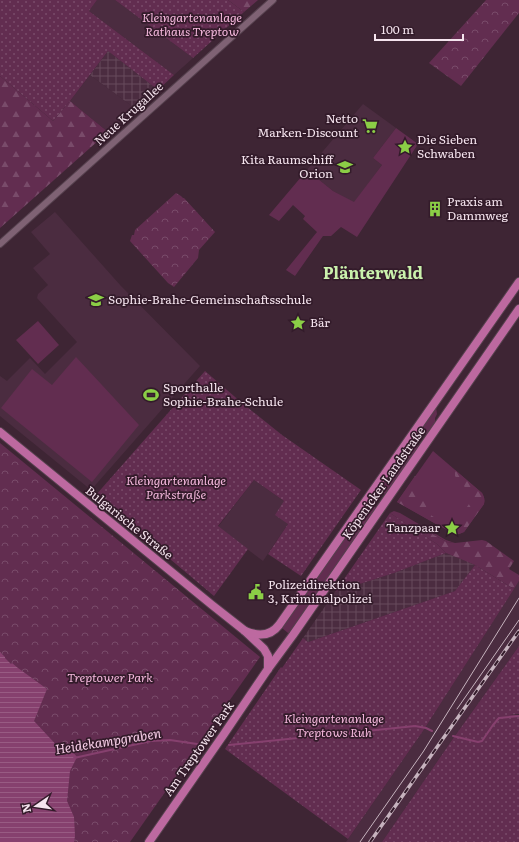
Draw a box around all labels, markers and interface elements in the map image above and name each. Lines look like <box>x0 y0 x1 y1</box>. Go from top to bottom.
park label: Kleingartenanlage Rathaus Treptow <box>142 8 242 40</box>
scale bar <box>375 16 463 42</box>
text: 100 m <box>381 20 414 38</box>
street label: Neue Krugallee <box>90 77 167 149</box>
place label: Netto Marken-Discount <box>257 109 358 141</box>
supermarket icon: Netto Marken-Discount <box>361 117 379 135</box>
place label: Die Sieben Schwaben <box>417 130 477 162</box>
place icon: Die Sieben Schwaben <box>396 138 414 156</box>
place label: Kita Raumschiff Orion <box>241 150 334 182</box>
school or university icon: Kita Raumschiff Orion <box>336 158 354 176</box>
place label: Praxis am Dammweg <box>447 192 509 224</box>
building icon: Praxis am Dammweg <box>426 200 444 218</box>
district label: Plänterwald <box>323 260 424 284</box>
place label: Sophie-Brahe-Gemeinschaftsschule <box>108 290 312 308</box>
school or university icon: Sophie-Brahe-Gemeinschaftsschule <box>87 291 105 309</box>
place label: Bär <box>310 313 330 331</box>
place icon: Bär <box>289 314 307 332</box>
place label: Sporthalle Sophie-Brahe-Schule <box>163 378 283 410</box>
sports icon: Sporthalle Sophie-Brahe-Schule <box>142 386 160 404</box>
street label: Köpenicker Landstraße <box>337 422 429 542</box>
park label: Kleingartenanlage Parkstraße <box>126 471 226 503</box>
street label: Bulgarische Straße <box>82 481 177 563</box>
place label: Tanzpaar <box>386 518 440 536</box>
place icon: Tanzpaar <box>443 519 461 537</box>
place label: Polizeidirektion 3, Kriminalpolizei <box>268 575 372 607</box>
public building icon: Polizeidirektion 3, Kriminalpolizei <box>247 583 265 601</box>
park label: Treptower Park <box>67 668 153 686</box>
street label: Am Treptower Park <box>159 697 238 800</box>
park label: Kleingartenanlage Treptows Ruh <box>284 709 384 741</box>
water label: Heidekampgraben <box>54 723 163 758</box>
north arrow <box>16 786 56 826</box>
text: N <box>16 802 34 815</box>

